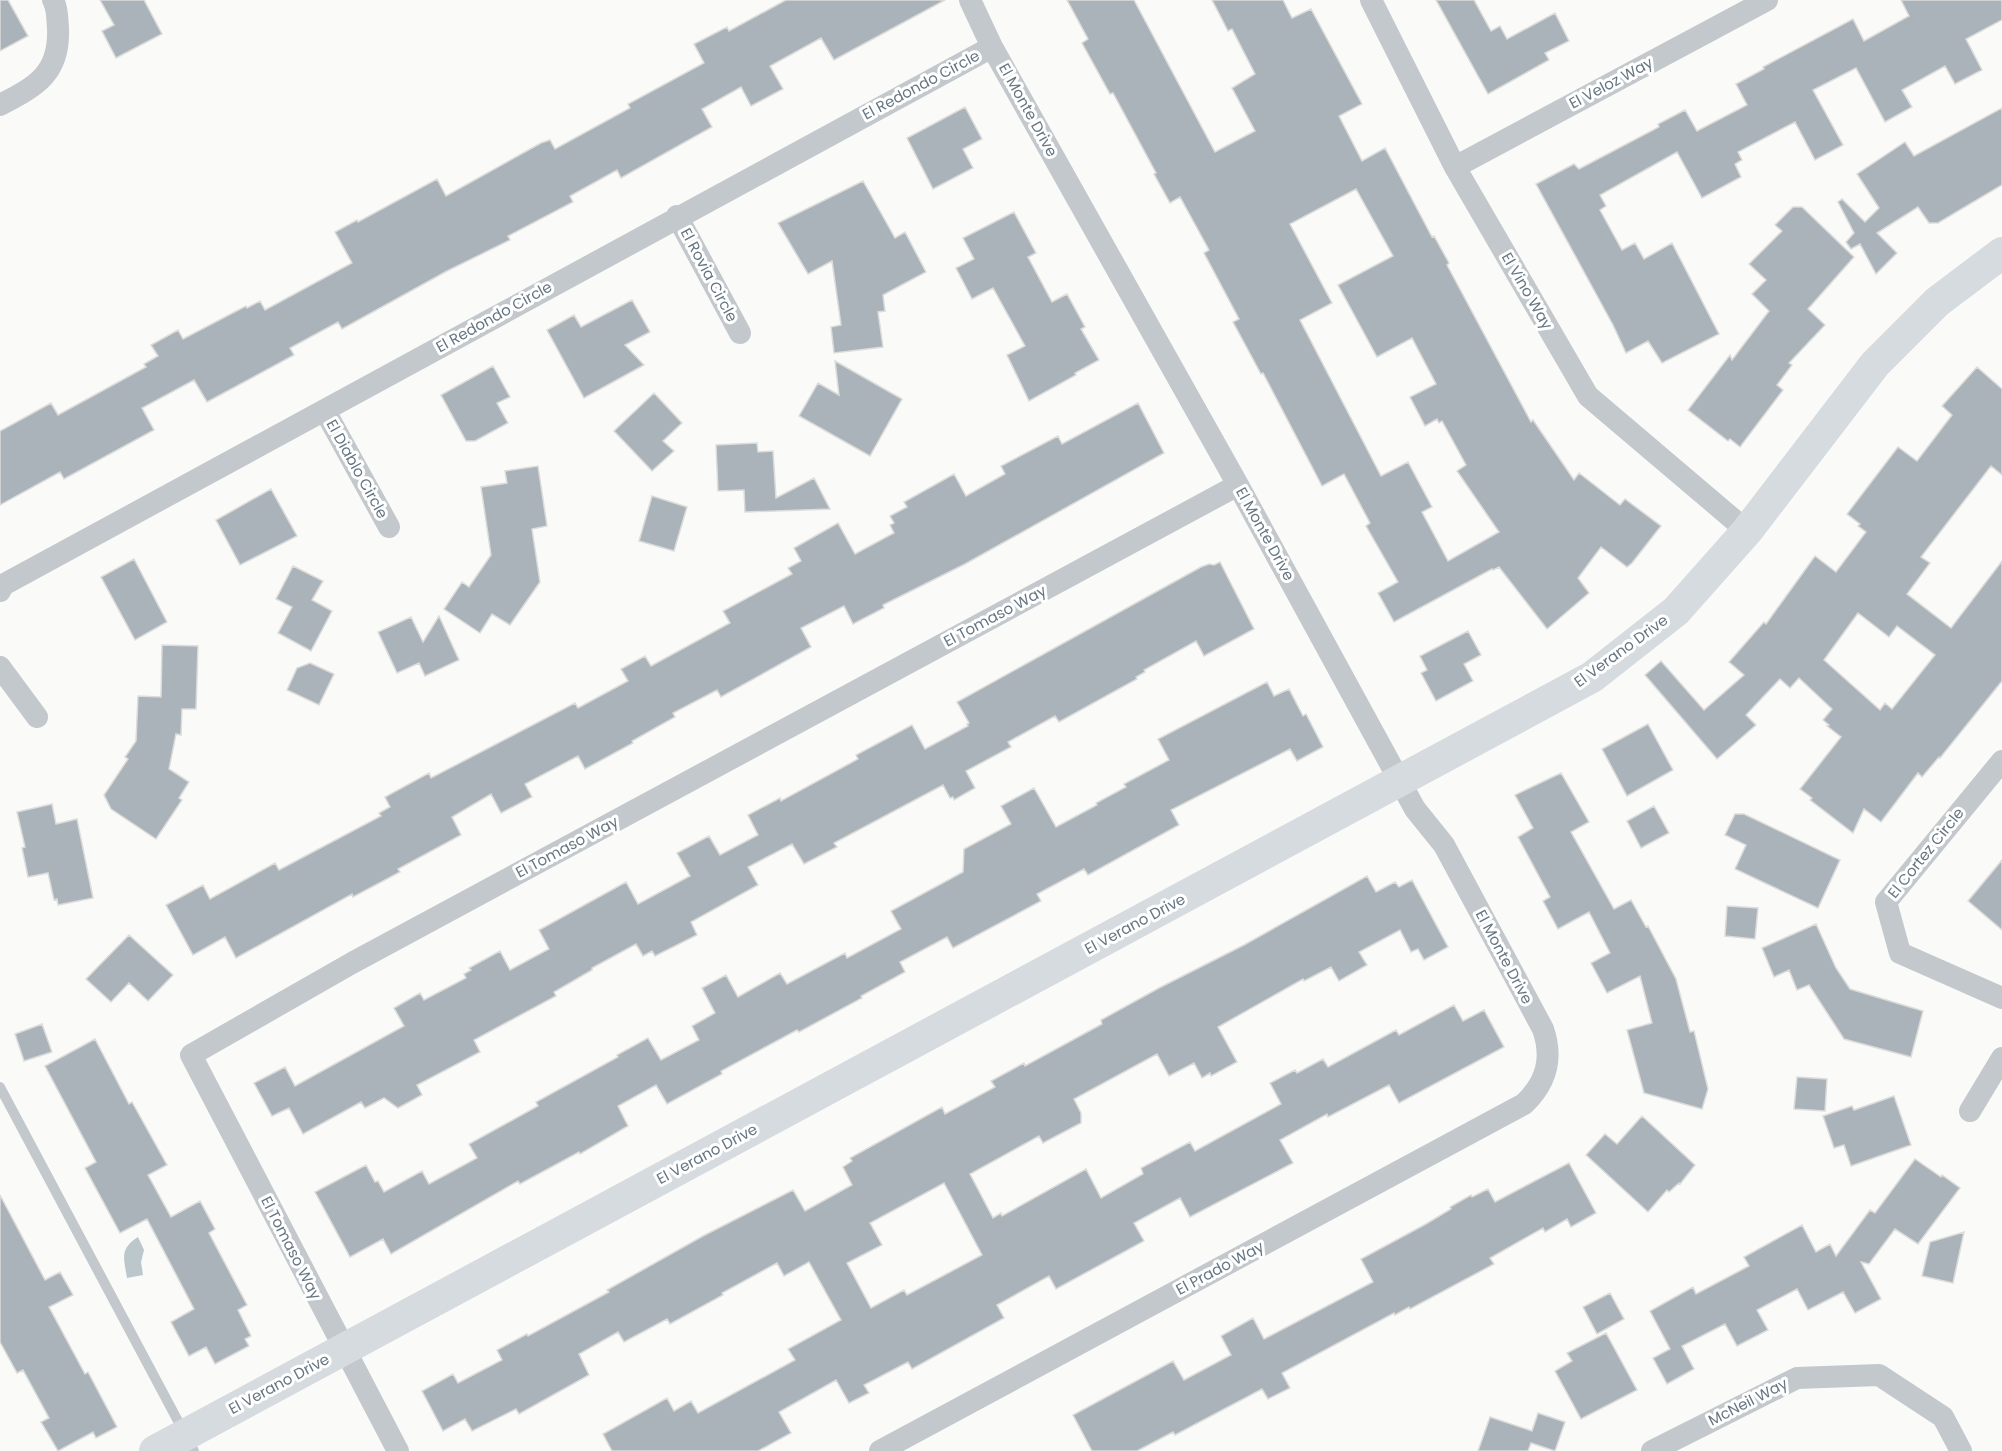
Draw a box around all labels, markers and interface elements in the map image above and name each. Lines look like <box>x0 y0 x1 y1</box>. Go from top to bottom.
street label: El Redondo Circle <box>859 45 983 124</box>
street label: El Veloz Way <box>1565 51 1657 113</box>
street label: El Monte Drive <box>994 59 1063 160</box>
street label: El Rovia Circle <box>676 224 743 325</box>
street label: El Vino Way <box>1497 248 1558 334</box>
street label: El Redondo Circle <box>432 276 556 357</box>
street label: El Diablo Circle <box>322 415 393 522</box>
street label: El Monte Drive <box>1231 483 1300 584</box>
street label: El Tomaso Way <box>940 579 1050 651</box>
street label: El Verano Drive <box>1569 609 1672 692</box>
street label: El Cortez Circle <box>1883 803 1969 902</box>
street label: El Tomaso Way <box>512 810 622 882</box>
street label: El Verano Drive <box>1081 888 1189 959</box>
street label: El Monte Drive <box>1471 906 1538 1008</box>
street label: El Verano Drive <box>653 1118 761 1189</box>
street label: El Tomaso Way <box>256 1193 327 1304</box>
street label: El Prado Way <box>1172 1235 1268 1300</box>
street label: El Verano Drive <box>225 1348 333 1419</box>
street label: McNeil Way <box>1704 1372 1792 1431</box>

